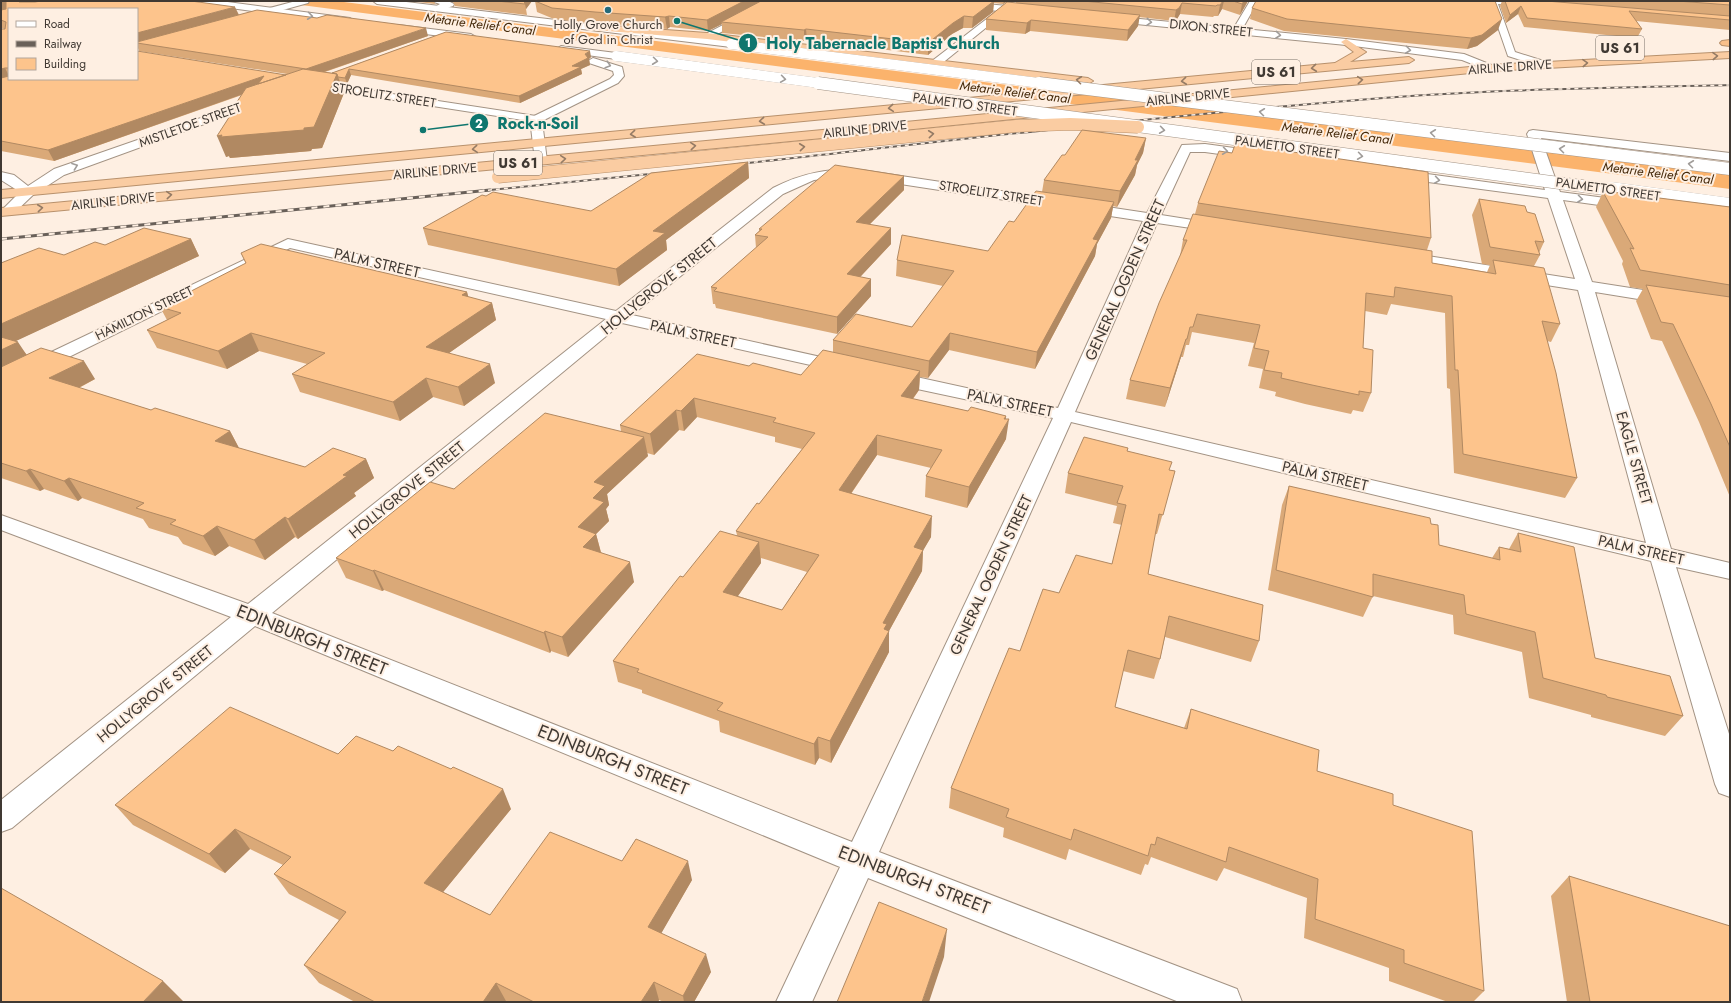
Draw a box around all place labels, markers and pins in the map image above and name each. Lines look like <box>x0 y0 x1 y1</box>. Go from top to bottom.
marker: Holly Grove Church of God in Christ <box>603 5 613 15</box>
place label: Holly Grove Church of God in Christ <box>553 15 663 49</box>
callout: Holy Tabernacle Baptist Church <box>738 29 1007 57</box>
callout: Rock-n-Soil <box>469 109 586 137</box>

